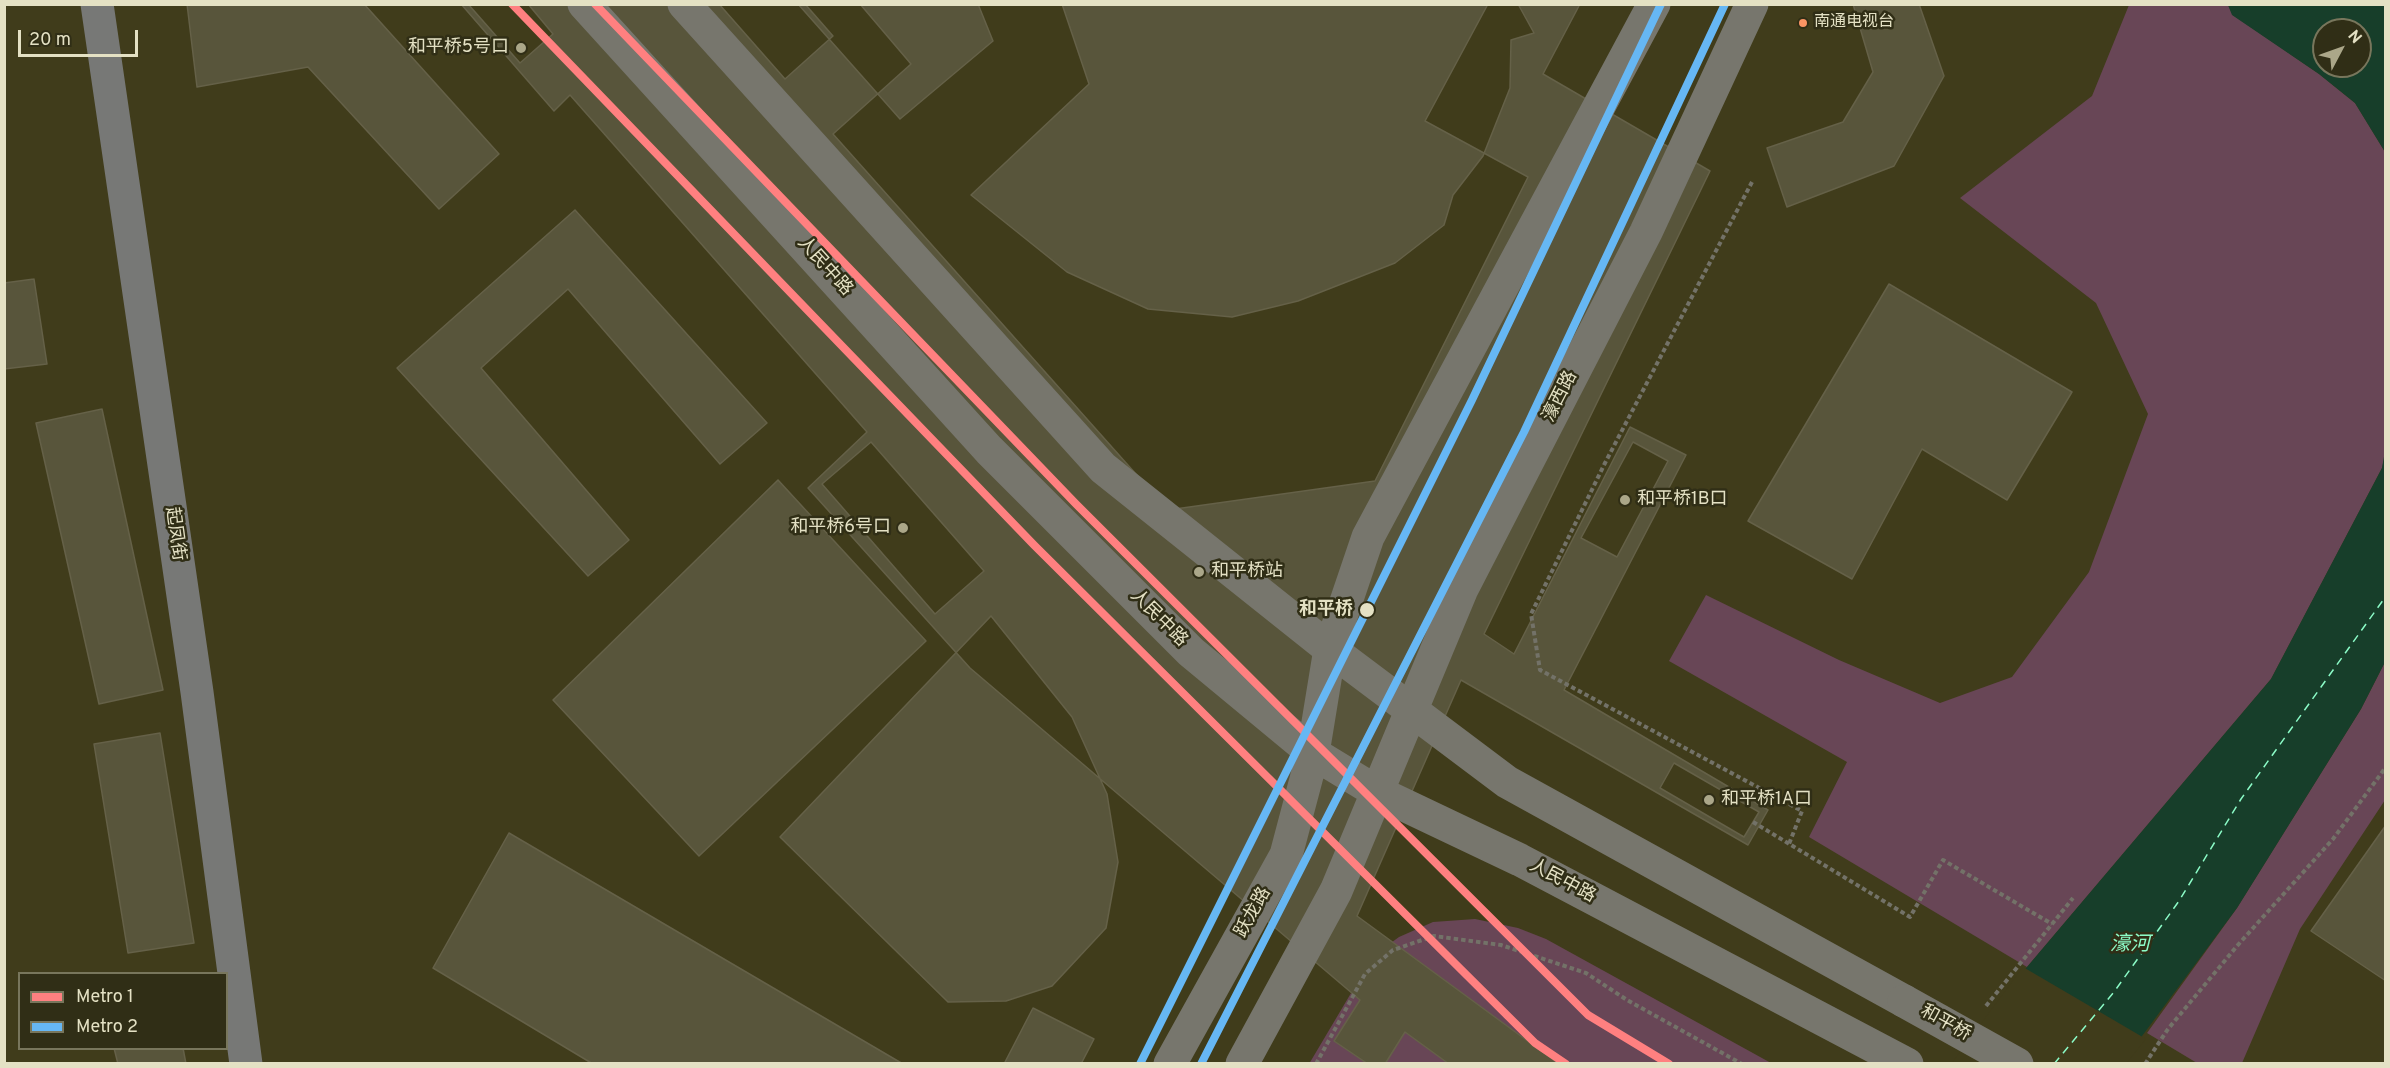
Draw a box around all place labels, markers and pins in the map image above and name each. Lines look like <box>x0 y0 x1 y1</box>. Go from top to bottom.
place label: 南通电视台 <box>1814 13 1894 33</box>
marker: 南通电视台 <box>1797 17 1809 29</box>
place label: 和平桥5号口 <box>408 37 509 59</box>
marker: 和平桥5号口 <box>514 41 528 55</box>
place label: 和平桥1B口 <box>1637 489 1728 511</box>
marker: 和平桥1B口 <box>1618 493 1632 507</box>
place label: 和平桥6号口 <box>790 517 891 539</box>
marker: 和平桥6号口 <box>896 521 910 535</box>
place label: 和平桥站 <box>1211 561 1283 583</box>
marker: 和平桥站 <box>1192 565 1206 579</box>
place label: 和平桥 <box>1299 599 1353 621</box>
marker: 和平桥 <box>1358 601 1376 619</box>
place label: 和平桥1A口 <box>1721 789 1812 811</box>
marker: 和平桥1A口 <box>1702 793 1716 807</box>

